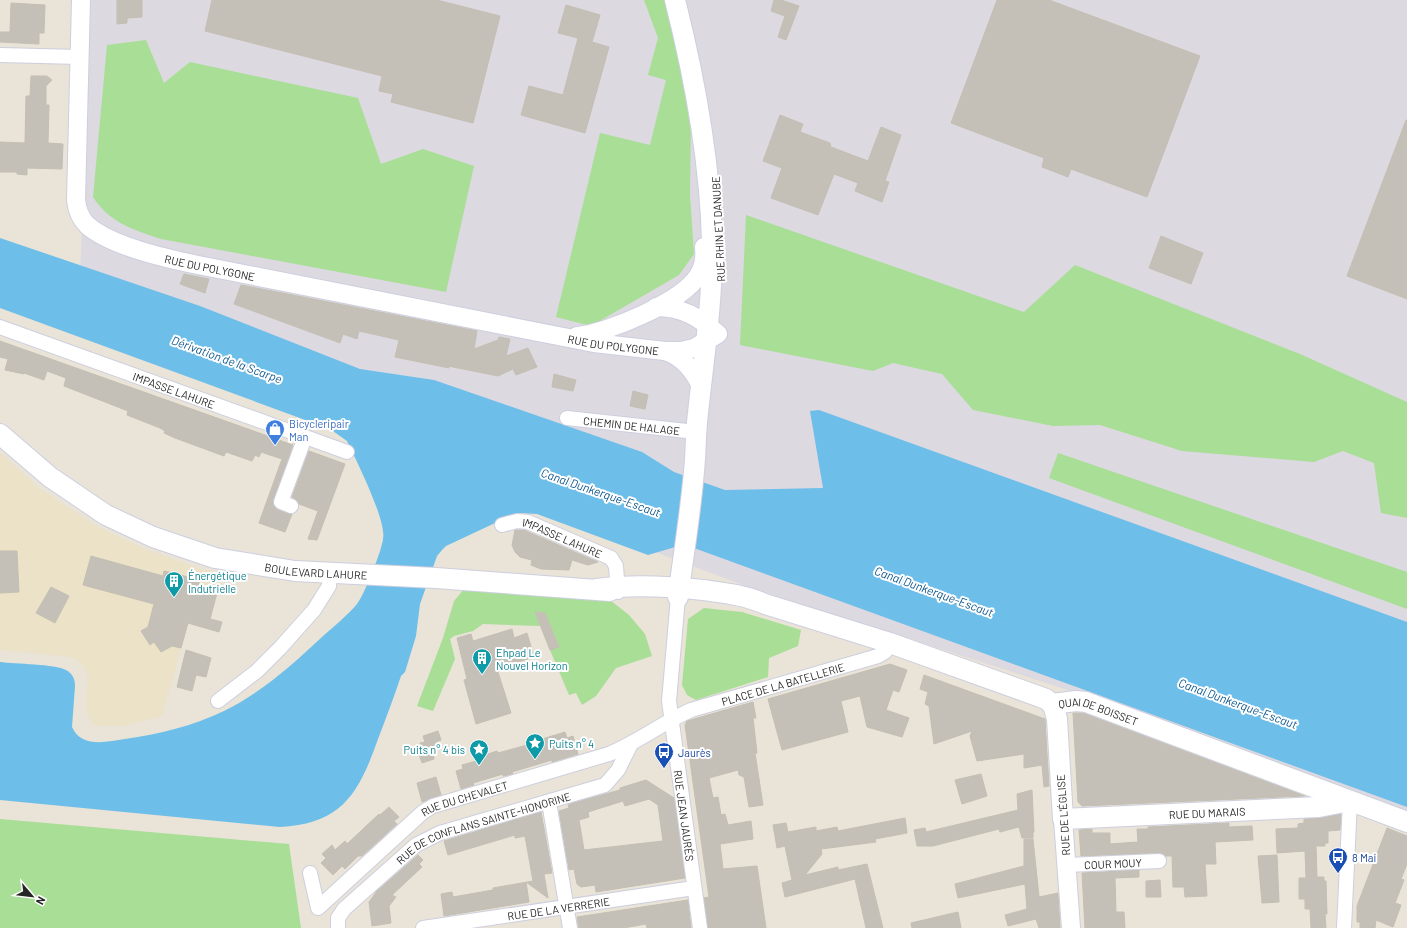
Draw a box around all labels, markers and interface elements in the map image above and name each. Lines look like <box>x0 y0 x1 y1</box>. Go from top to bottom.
street label: RUE RHIN ET DANUBE <box>709 176 727 282</box>
street label: RUE DU POLYGONE <box>164 251 256 283</box>
water label: Dérivation de la Scarpe <box>170 332 284 386</box>
street label: RUE DU POLYGONE <box>567 332 660 357</box>
street label: IMPASSE LAHURE <box>131 369 217 411</box>
street label: CHEMIN DE HALAGE <box>583 413 681 437</box>
place label: Bicycleripair Man <box>289 417 349 443</box>
shop icon: Bicycleripair Man <box>264 418 286 446</box>
water label: Canal Dunkerque-Escaut <box>539 465 663 519</box>
street label: IMPASSE LAHURE <box>522 515 605 560</box>
street label: BOULEVARD LAHURE <box>264 560 368 581</box>
water label: Canal Dunkerque-Escaut <box>873 563 996 619</box>
place label: Énergétique Indutrielle <box>188 569 247 595</box>
building icon: Énergétique Indutrielle <box>163 570 185 598</box>
place label: Ehpad Le Nouvel Horizon <box>496 646 568 672</box>
building icon: Ehpad Le Nouvel Horizon <box>471 647 493 675</box>
street label: PLACE DE LA BATELLERIE <box>720 659 846 707</box>
water label: Canal Dunkerque-Escaut <box>1177 675 1300 731</box>
street label: QUAI DE BOISSET <box>1058 694 1140 727</box>
place icon: Puits n° 4 <box>524 732 546 760</box>
place label: Puits n° 4 <box>549 737 594 750</box>
place icon: Puits n° 4 bis <box>468 738 490 766</box>
bus stop icon: Jaurès <box>653 741 675 769</box>
place label: Puits n° 4 bis <box>404 743 465 756</box>
place label: Jaurès <box>678 746 711 759</box>
street label: RUE JEAN JAURÈS <box>672 769 697 862</box>
street label: RUE DE L'ÉGLISE <box>1054 774 1072 856</box>
street label: RUE DU CHEVALET <box>418 778 509 818</box>
street label: RUE DE CONFLANS SAINTE-HONORINE <box>393 789 573 866</box>
street label: RUE DU MARAIS <box>1169 804 1246 821</box>
bus stop icon: 8 Mai <box>1327 846 1349 874</box>
place label: 8 Mai <box>1352 851 1376 864</box>
street label: COUR MOUY <box>1084 855 1142 871</box>
north arrow <box>12 876 52 916</box>
street label: RUE DE LA VERRERIE <box>506 894 611 922</box>
text: N <box>34 895 49 907</box>

